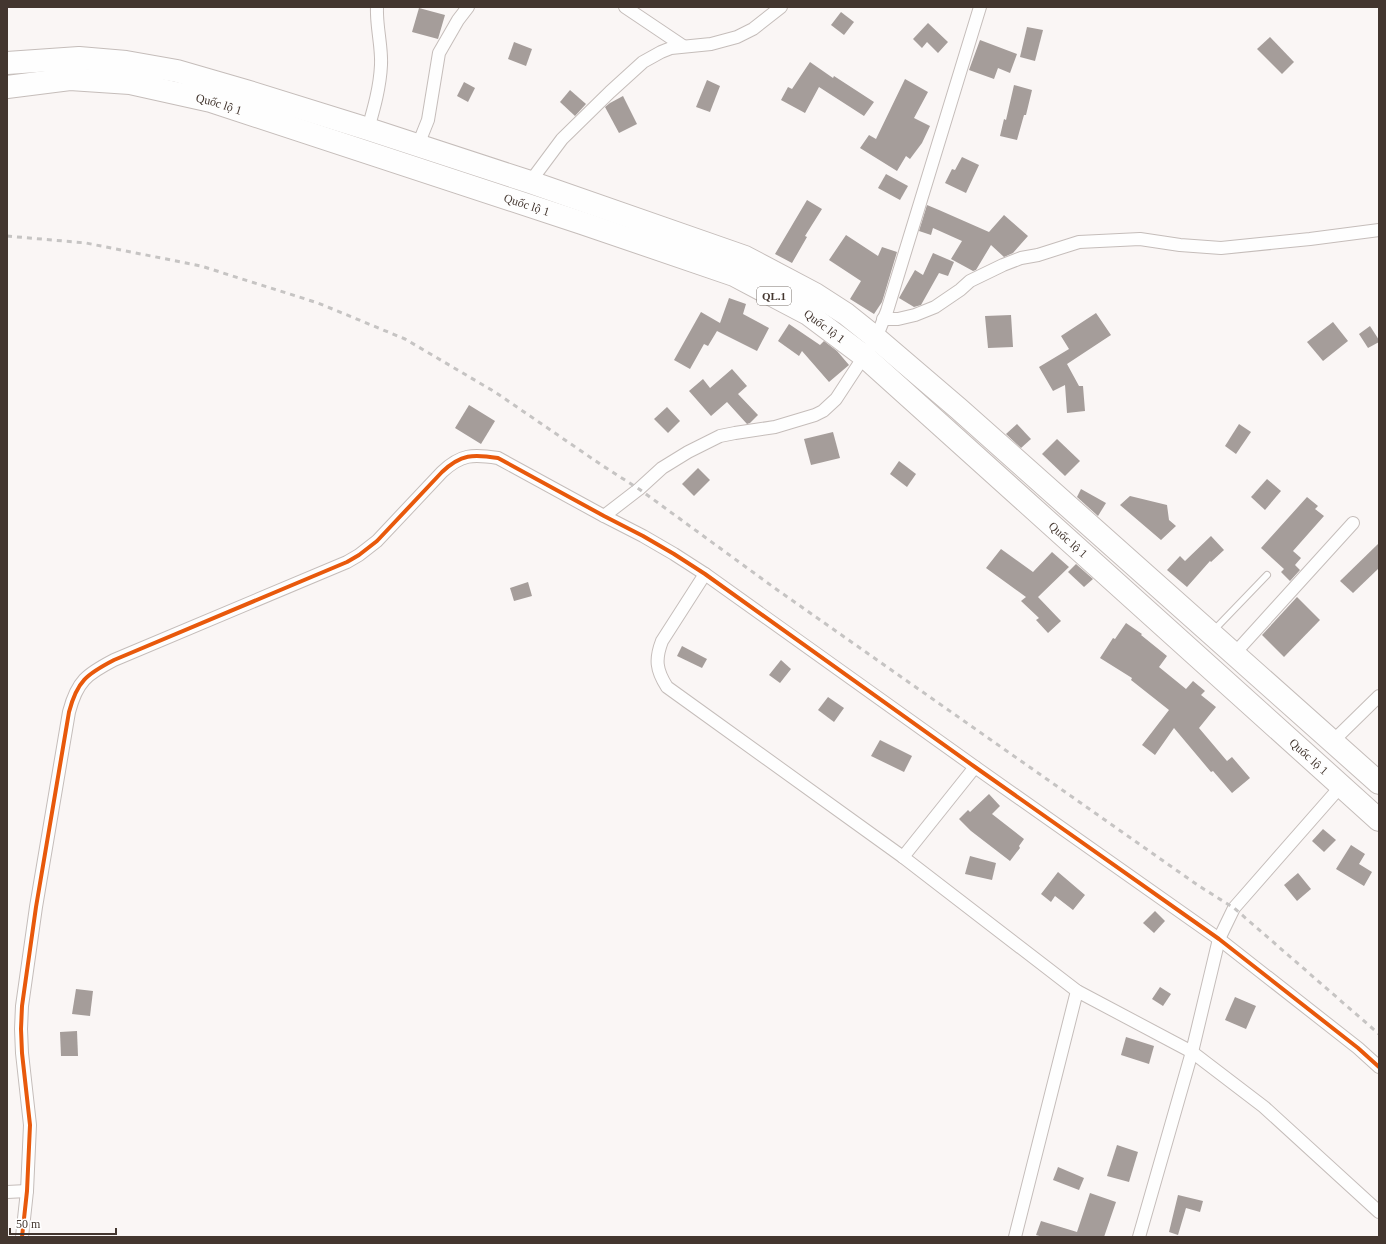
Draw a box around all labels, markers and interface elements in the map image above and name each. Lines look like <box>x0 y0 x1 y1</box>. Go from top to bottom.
street label: Quốc lộ 1 <box>195 91 244 118</box>
street label: Quốc lộ 1 <box>502 191 551 219</box>
road number: QL.1 <box>757 287 791 305</box>
street label: Quốc lộ 1 <box>801 307 848 346</box>
street label: Quốc lộ 1 <box>1046 519 1090 561</box>
street label: Quốc lộ 1 <box>1286 736 1331 778</box>
scale bar <box>10 1210 116 1236</box>
text: 50 m <box>16 1217 41 1231</box>

